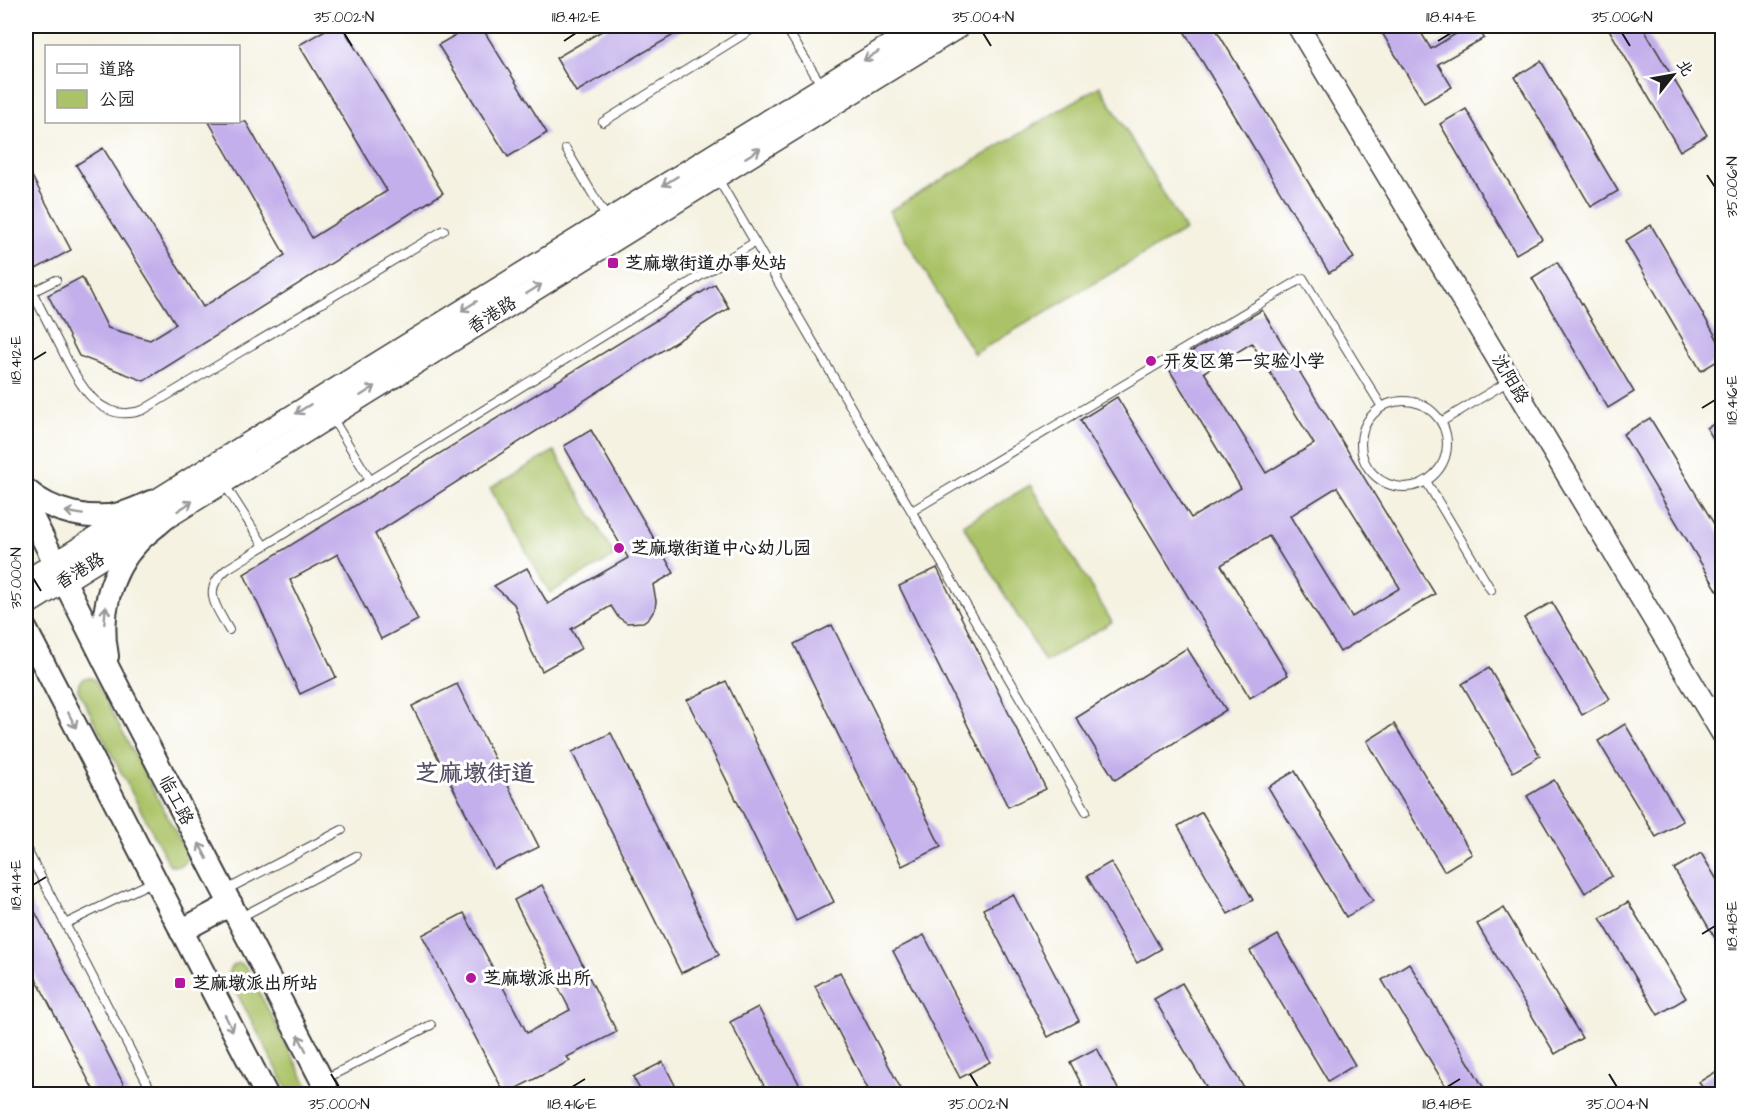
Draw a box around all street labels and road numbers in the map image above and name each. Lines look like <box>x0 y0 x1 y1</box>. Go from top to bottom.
street label: 香港路 <box>462 290 522 340</box>
street label: 沈阳路 <box>1485 349 1535 409</box>
street label: 香港路 <box>50 546 110 596</box>
street label: 临工路 <box>152 770 200 830</box>

